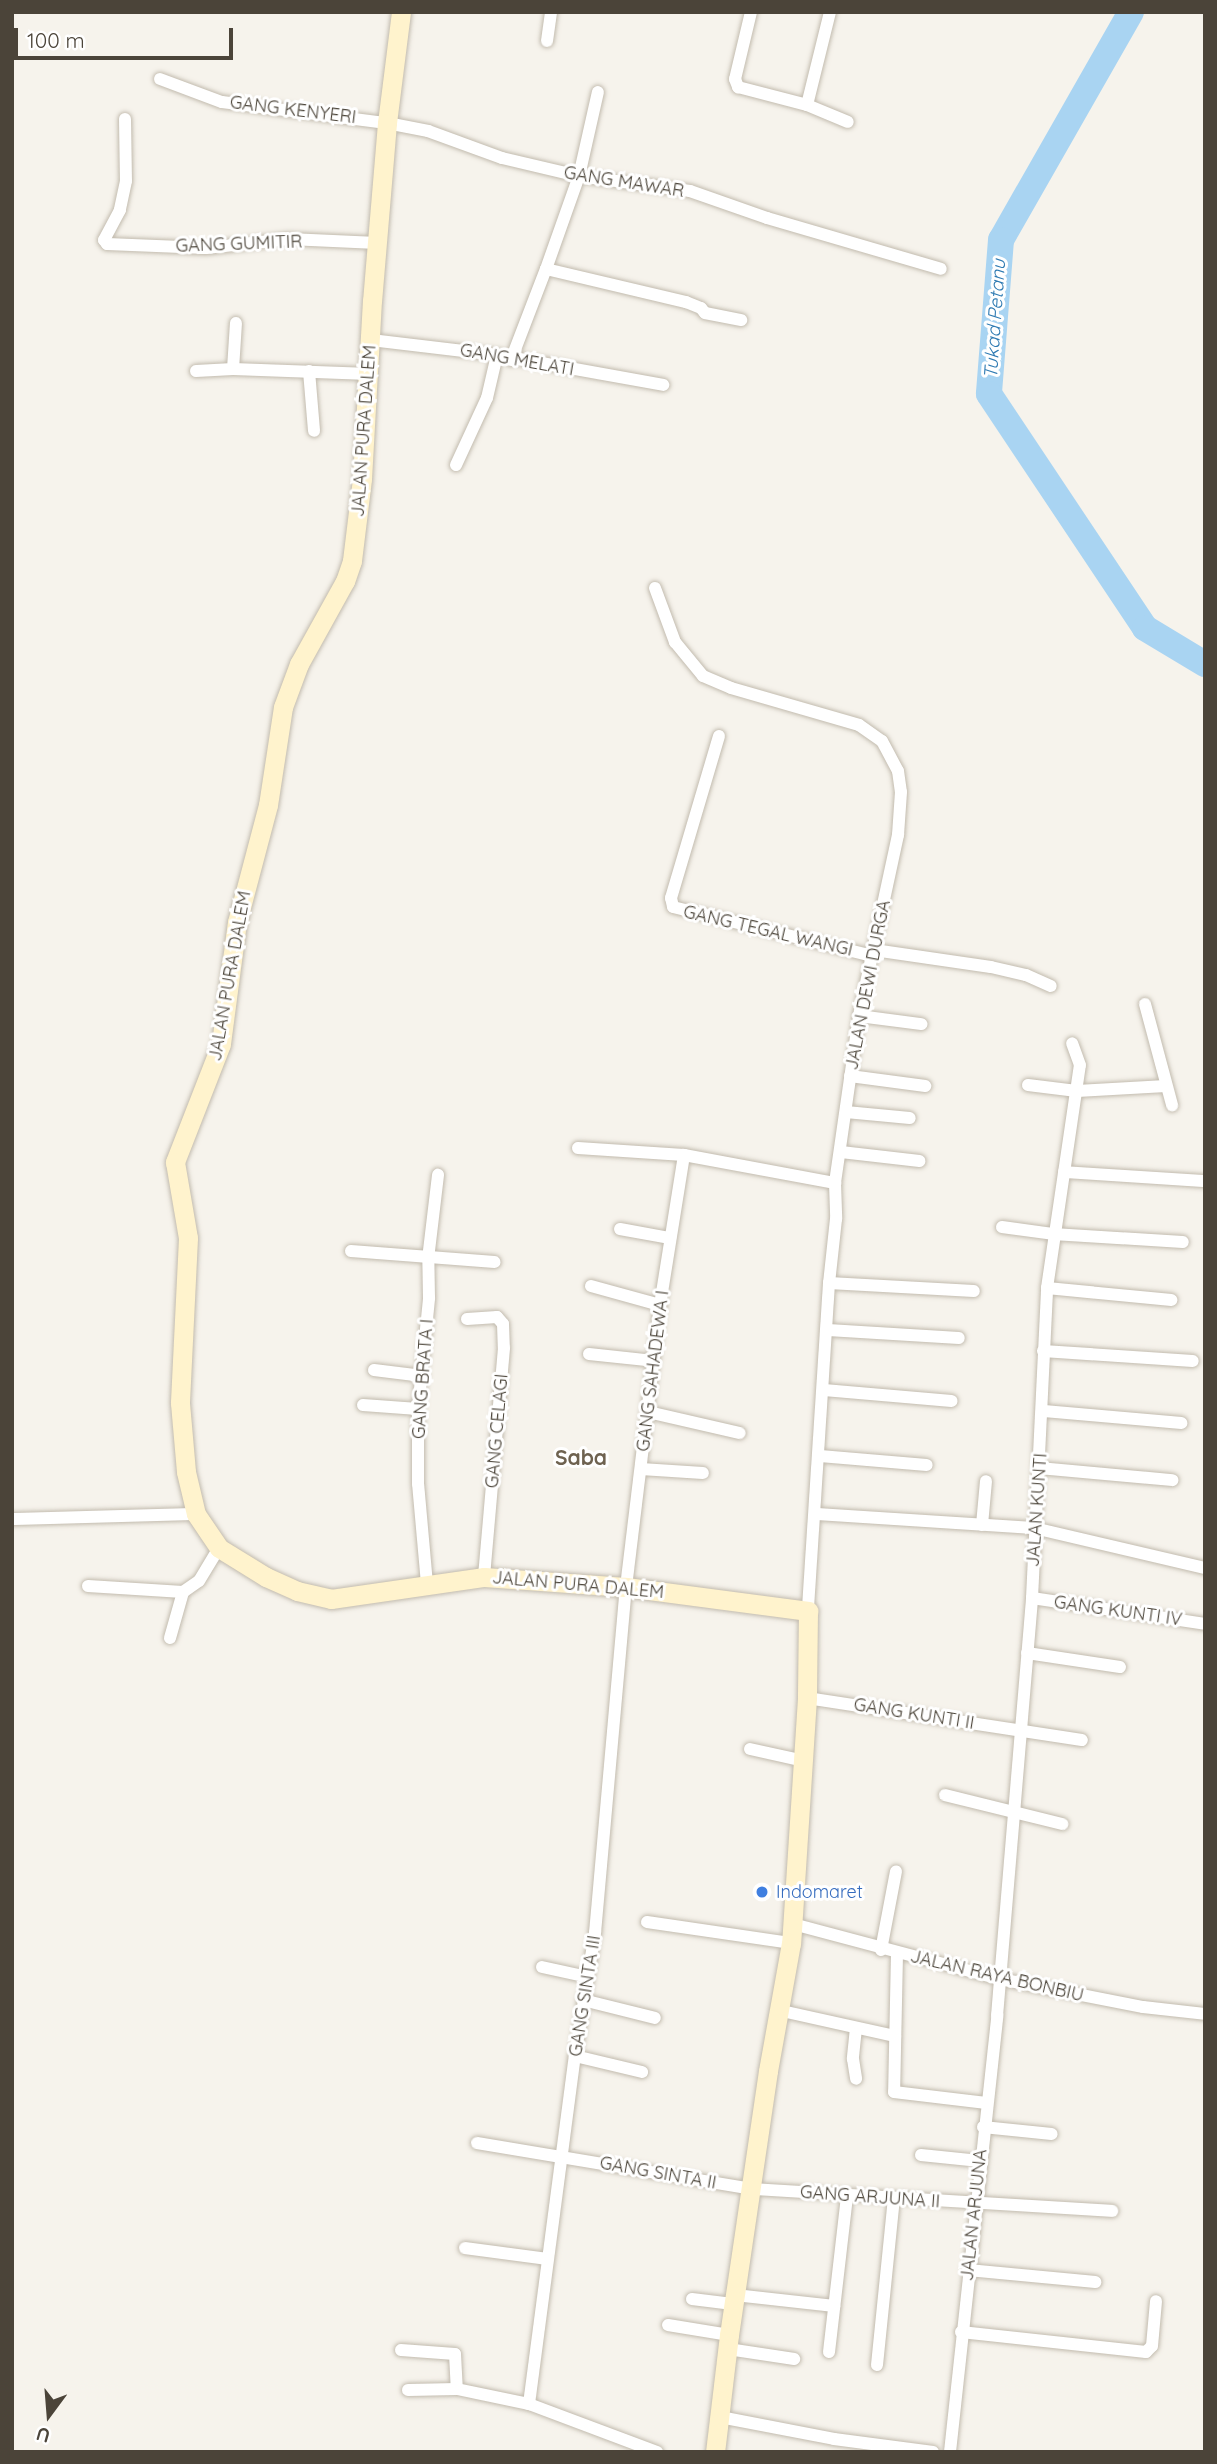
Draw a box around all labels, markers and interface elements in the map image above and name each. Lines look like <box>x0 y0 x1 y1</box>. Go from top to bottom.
scale bar <box>18 14 236 58</box>
text: 100 m <box>27 27 85 53</box>
street label: GANG KENYERI <box>229 92 357 128</box>
street label: GANG MAWAR <box>562 162 686 202</box>
street label: GANG GUMITIR <box>175 231 303 257</box>
water label: Tukad Petanu <box>979 258 1011 380</box>
street label: GANG MELATI <box>458 339 576 381</box>
street label: JALAN PURA DALEM <box>347 344 381 518</box>
street label: JALAN PURA DALEM <box>204 889 256 1063</box>
street label: JALAN DEWI DURGA <box>841 898 895 1072</box>
street label: GANG TEGAL WANGI <box>681 901 855 961</box>
street label: GANG SAHADEWA I <box>632 1289 674 1453</box>
street label: GANG BRATA I <box>408 1318 438 1440</box>
street label: GANG CELAGI <box>481 1373 513 1489</box>
district label: Saba <box>555 1444 607 1470</box>
street label: JALAN KUNTI <box>1022 1452 1052 1568</box>
street label: JALAN PURA DALEM <box>491 1567 665 1603</box>
street label: GANG KUNTI IV <box>1052 1591 1184 1631</box>
street label: GANG KUNTI II <box>852 1694 976 1734</box>
place label: Indomaret <box>776 1881 863 1903</box>
marker: Indomaret <box>754 1884 770 1900</box>
street label: GANG SINTA III <box>565 1934 605 2058</box>
street label: JALAN RAYA BONBIU <box>908 1946 1086 2006</box>
street label: JALAN ARJUNA <box>956 2148 992 2282</box>
street label: GANG SINTA II <box>598 2152 718 2194</box>
street label: GANG ARJUNA II <box>799 2181 941 2213</box>
north arrow <box>14 2380 84 2450</box>
text: U <box>33 2422 53 2449</box>

